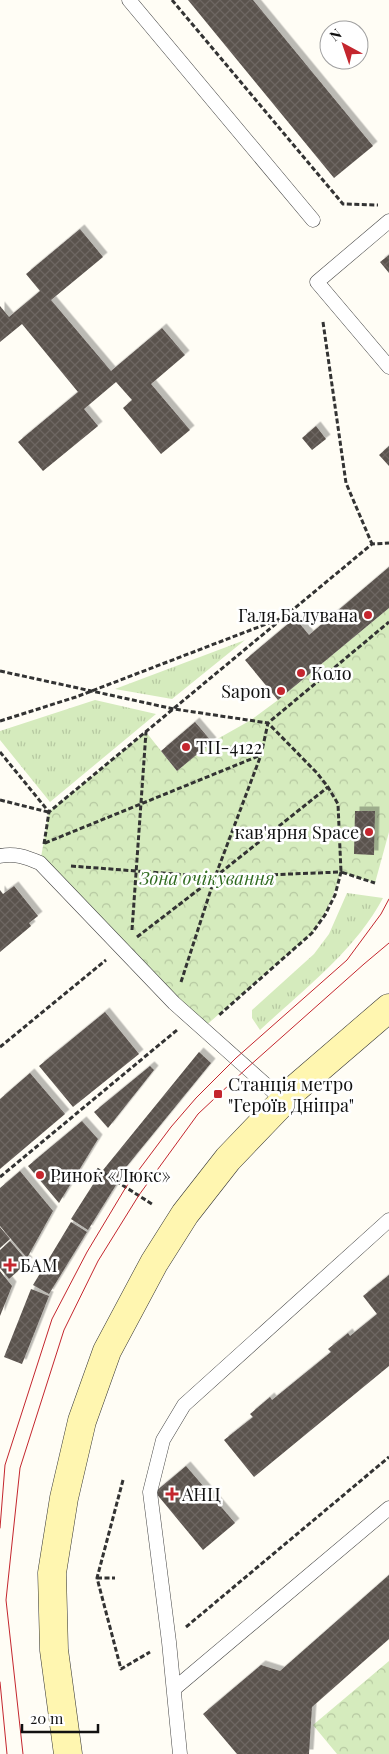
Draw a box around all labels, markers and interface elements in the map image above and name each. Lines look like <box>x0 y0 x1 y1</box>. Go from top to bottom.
north arrow <box>319 20 369 70</box>
text: N <box>325 24 345 45</box>
place label: Галя Балувана <box>238 603 358 627</box>
marker: Галя Балувана <box>362 609 374 621</box>
place label: Коло <box>311 661 352 685</box>
marker: Коло <box>295 667 307 679</box>
place label: Sapon <box>221 679 271 703</box>
marker: Sapon <box>275 685 287 697</box>
place label: ТП-4122 <box>196 735 262 759</box>
marker: ТП-4122 <box>180 741 192 753</box>
place label: кав'ярня Space <box>235 820 359 844</box>
marker: кав'ярня Space <box>363 826 375 838</box>
park label: Зона очікування <box>138 866 275 890</box>
place label: Станція метро "Героїв Дніпра" <box>228 1072 354 1117</box>
marker: Станція метро "Героїв Дніпра" <box>212 1088 224 1100</box>
place label: Ринок «Люкс» <box>50 1163 171 1187</box>
marker: Ринок «Люкс» <box>34 1169 46 1181</box>
place label: БАМ <box>20 1253 58 1277</box>
marker: БАМ <box>4 1259 16 1271</box>
place label: АНЦ <box>181 1482 221 1506</box>
marker: АНЦ <box>166 1488 178 1500</box>
scale bar <box>22 1702 99 1734</box>
text: 20 m <box>30 1708 64 1728</box>

